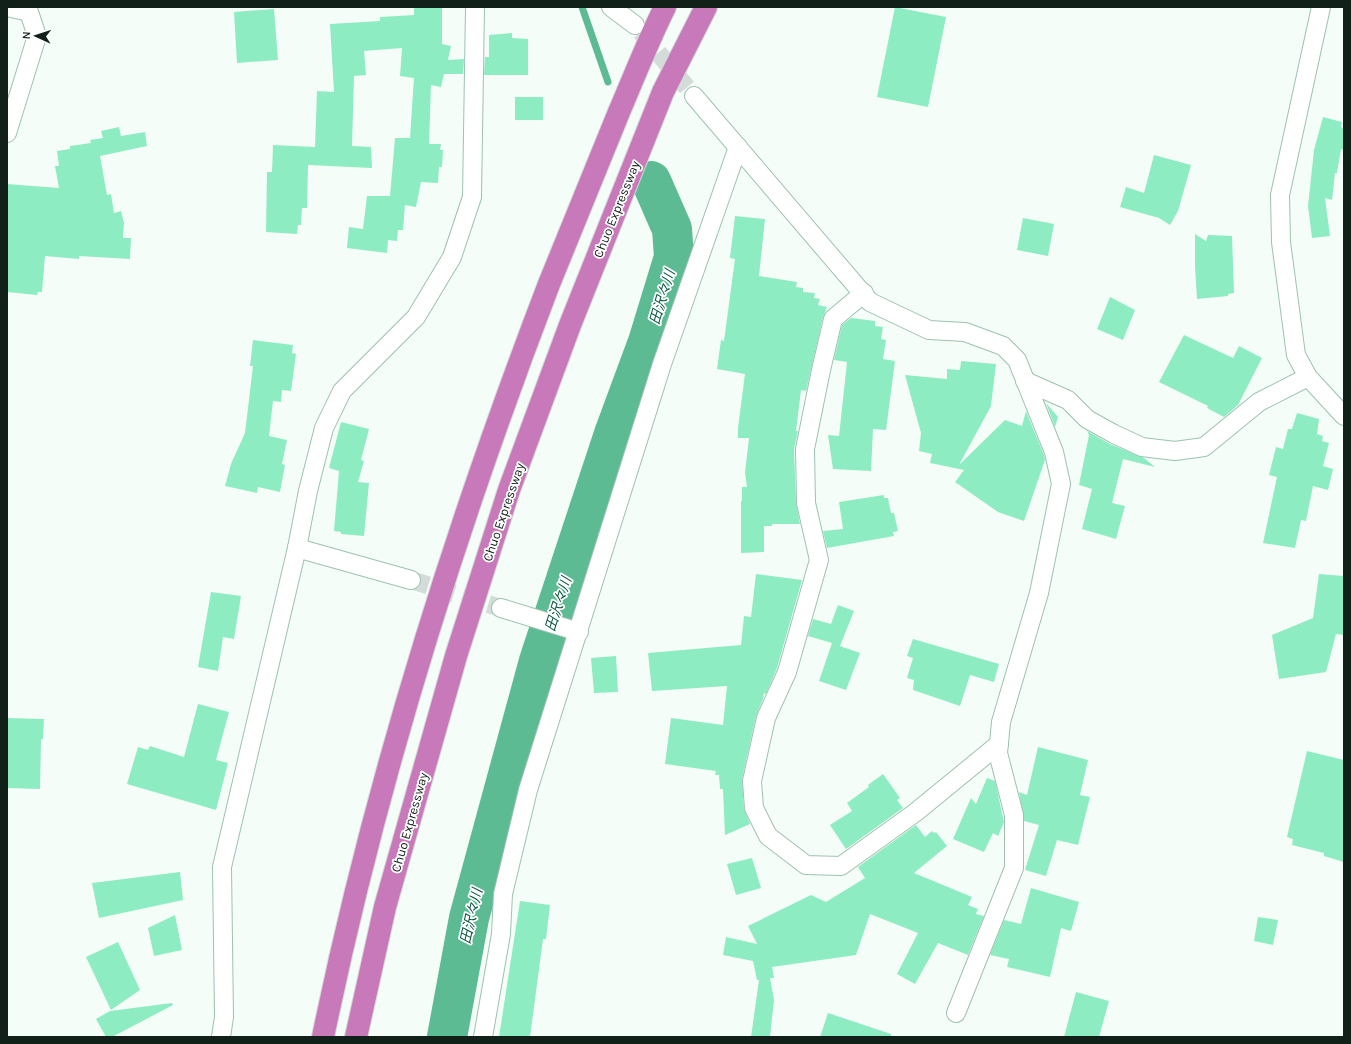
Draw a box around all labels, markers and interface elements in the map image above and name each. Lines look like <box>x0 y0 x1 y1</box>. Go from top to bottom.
north arrow <box>16 16 56 56</box>
text: N <box>20 31 33 40</box>
street label: Chuo Expressway <box>590 159 643 260</box>
water label: 田沢々川 <box>646 266 679 326</box>
street label: Chuo Expressway <box>480 461 527 563</box>
water label: 田沢々川 <box>542 573 576 633</box>
street label: Chuo Expressway <box>388 771 431 874</box>
water label: 田沢々川 <box>457 885 487 945</box>

